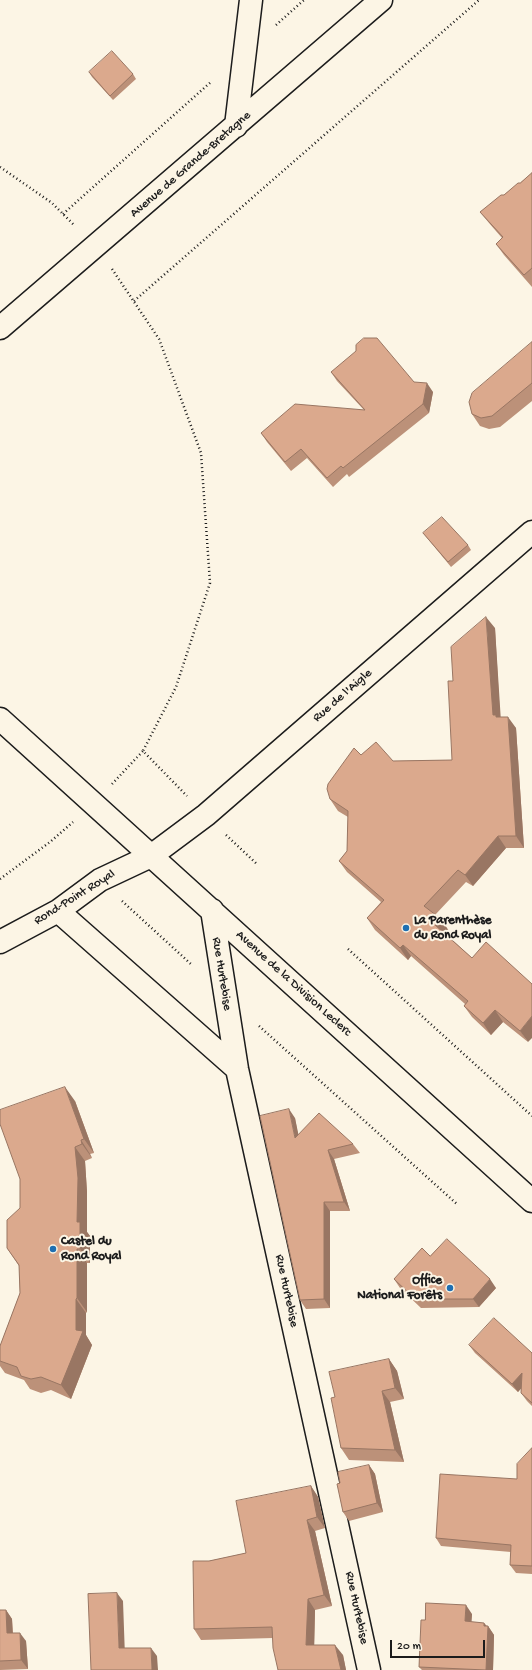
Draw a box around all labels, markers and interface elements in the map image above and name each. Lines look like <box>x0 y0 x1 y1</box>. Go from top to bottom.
street label: Avenue de Grande-Bretagne <box>127 108 255 222</box>
street label: Rue de l'Aigle <box>310 666 376 726</box>
street label: Rond-Point Royal <box>32 867 118 929</box>
place label: La Parenthèse du Rond Royal <box>414 913 491 944</box>
marker: La Parenthèse du Rond Royal <box>401 923 411 933</box>
street label: Avenue de la Division Leclerc <box>232 928 354 1040</box>
street label: Rue Hurtebise <box>208 936 234 1012</box>
place label: Castel du Rond Royal <box>61 1234 121 1265</box>
marker: Castel du Rond Royal <box>48 1244 58 1254</box>
street label: Rue Hurtebise <box>271 1253 301 1329</box>
place label: Office National Forêts <box>357 1273 442 1304</box>
marker: Office National Forêts <box>445 1283 455 1293</box>
street label: Rue Hurtebise <box>341 1570 371 1646</box>
scale bar <box>392 1632 487 1658</box>
text: 20 m <box>397 1640 421 1654</box>

